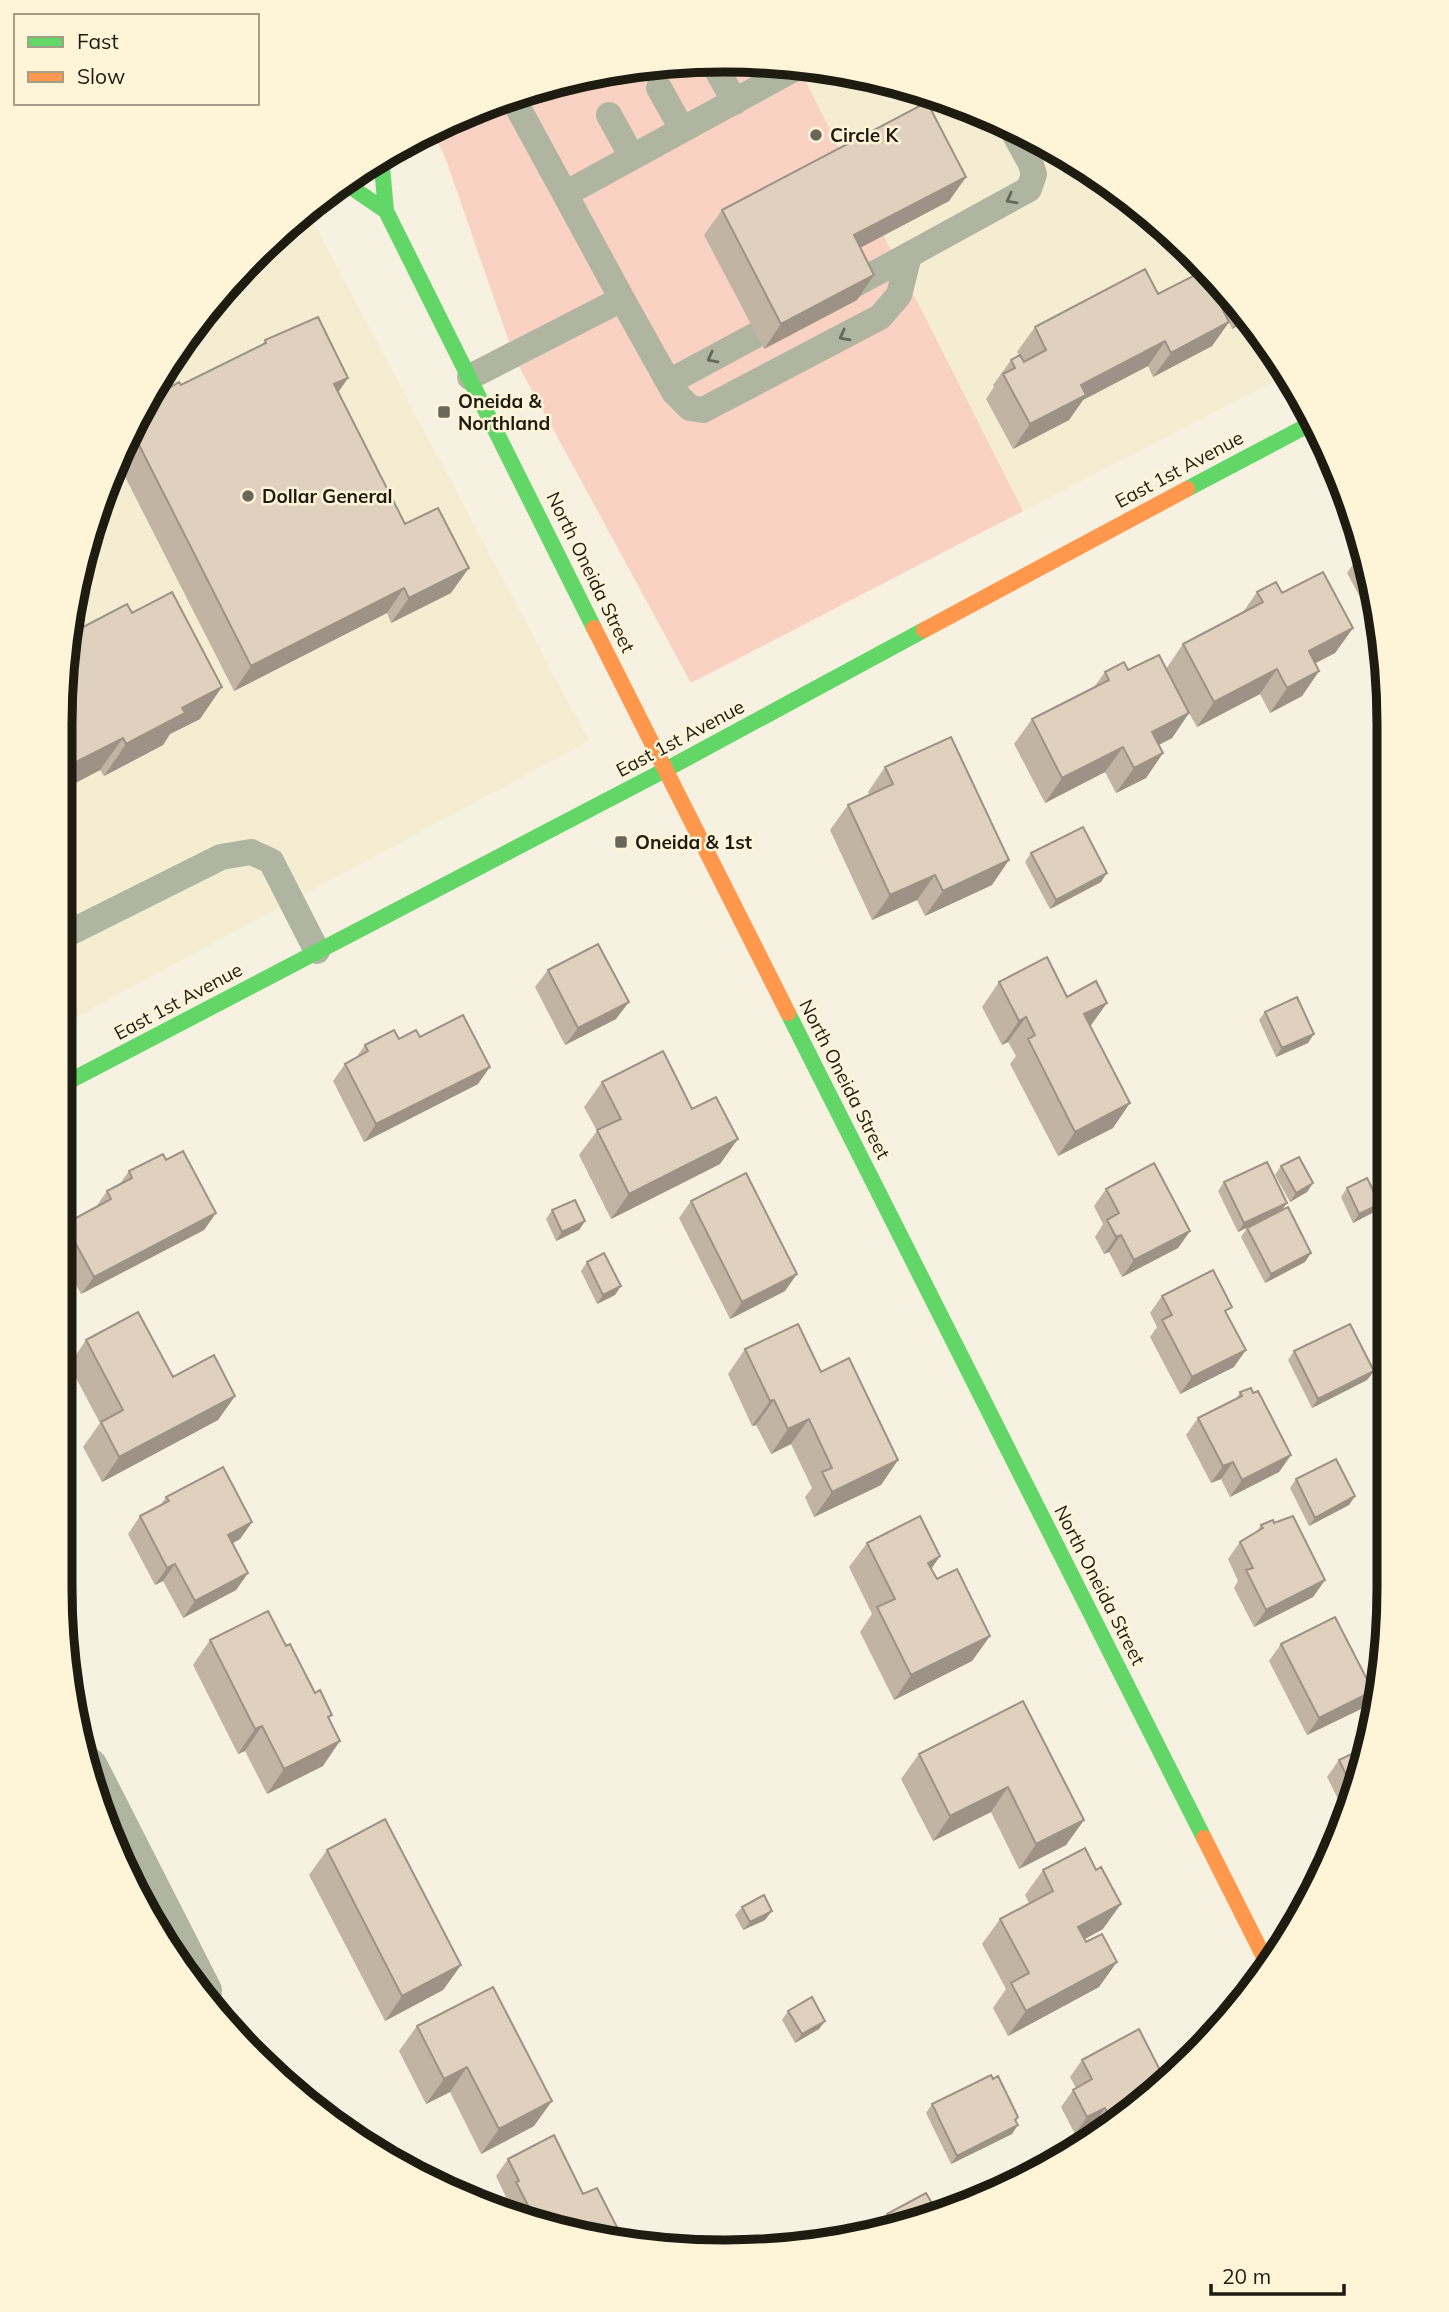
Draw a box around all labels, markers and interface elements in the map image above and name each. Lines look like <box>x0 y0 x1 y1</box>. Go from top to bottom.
legend <box>14 14 259 105</box>
text: Fast <box>77 28 119 54</box>
text: Slow <box>77 63 125 89</box>
place label: Circle K <box>830 123 899 147</box>
marker: Circle K <box>808 127 824 143</box>
one-way arrow <box>1006 191 1019 204</box>
one-way arrow <box>839 327 851 341</box>
one-way arrow <box>707 350 720 364</box>
place label: Oneida & Northland <box>458 389 550 435</box>
marker: Oneida & Northland <box>436 404 452 420</box>
street label: East 1st Avenue <box>1111 425 1247 513</box>
place label: Dollar General <box>262 484 393 508</box>
marker: Dollar General <box>240 488 256 504</box>
street label: North Oneida Street <box>542 488 641 657</box>
street label: East 1st Avenue <box>612 694 748 782</box>
place label: Oneida & 1st <box>635 830 752 854</box>
marker: Oneida & 1st <box>613 834 629 850</box>
street label: East 1st Avenue <box>110 957 246 1045</box>
street label: North Oneida Street <box>794 995 896 1163</box>
street label: North Oneida Street <box>1049 1501 1151 1669</box>
scale bar <box>1211 2252 1344 2296</box>
text: 20 m <box>1222 2263 1271 2289</box>

